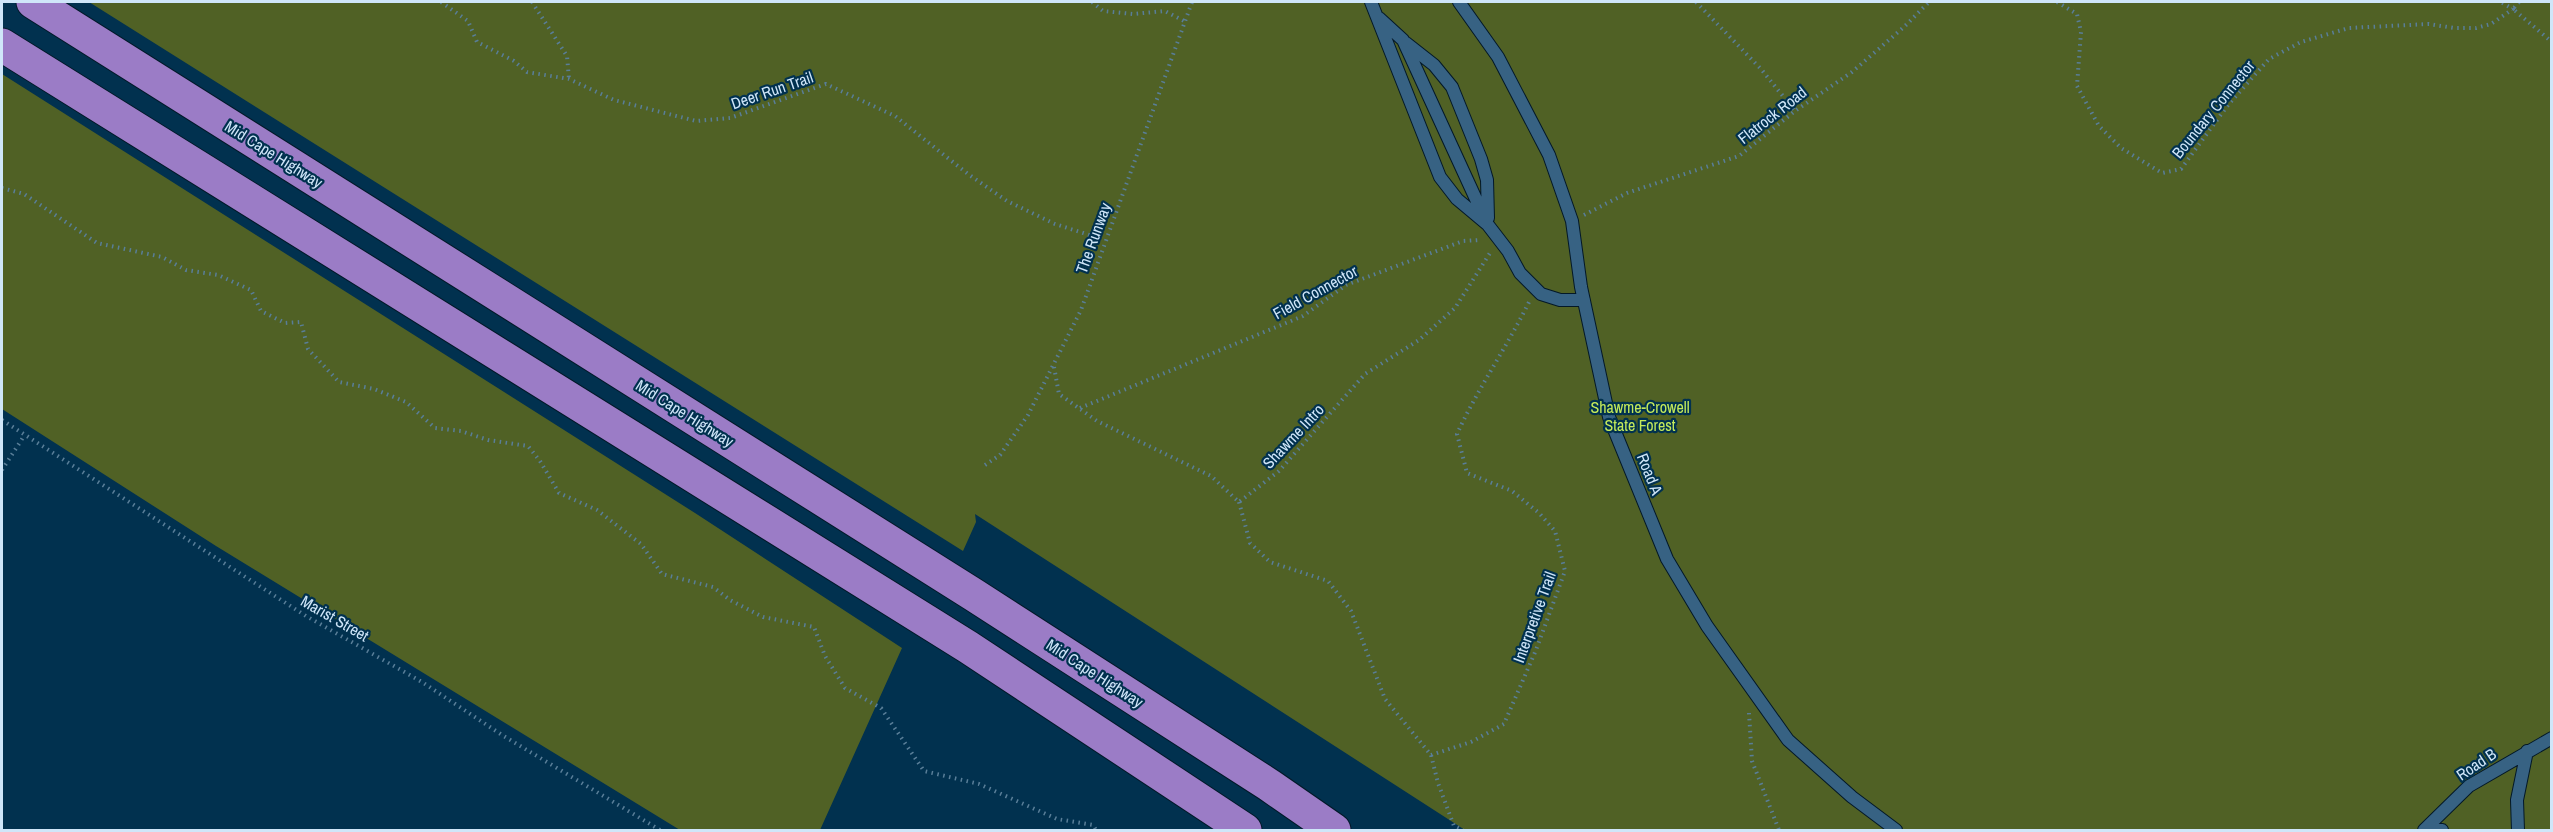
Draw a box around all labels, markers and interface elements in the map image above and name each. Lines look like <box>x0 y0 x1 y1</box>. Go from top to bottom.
street label: Boundary Connector <box>2167 55 2260 163</box>
street label: Deer Run Trail <box>728 66 816 114</box>
street label: Flatrock Road <box>1733 81 1811 149</box>
street label: Mid Cape Highway <box>221 115 328 193</box>
street label: The Runway <box>1070 199 1116 276</box>
street label: Field Connector <box>1269 259 1362 324</box>
street label: Mid Cape Highway <box>632 374 739 452</box>
park label: Shawme-Crowell State Forest <box>1590 396 1690 436</box>
street label: Shawme Intro <box>1257 399 1329 473</box>
street label: Road A <box>1632 450 1668 498</box>
street label: Interpretive Trail <box>1507 568 1561 666</box>
street label: Marist Street <box>297 590 373 646</box>
street label: Mid Cape Highway <box>1042 633 1148 713</box>
street label: Road B <box>2452 743 2500 785</box>

